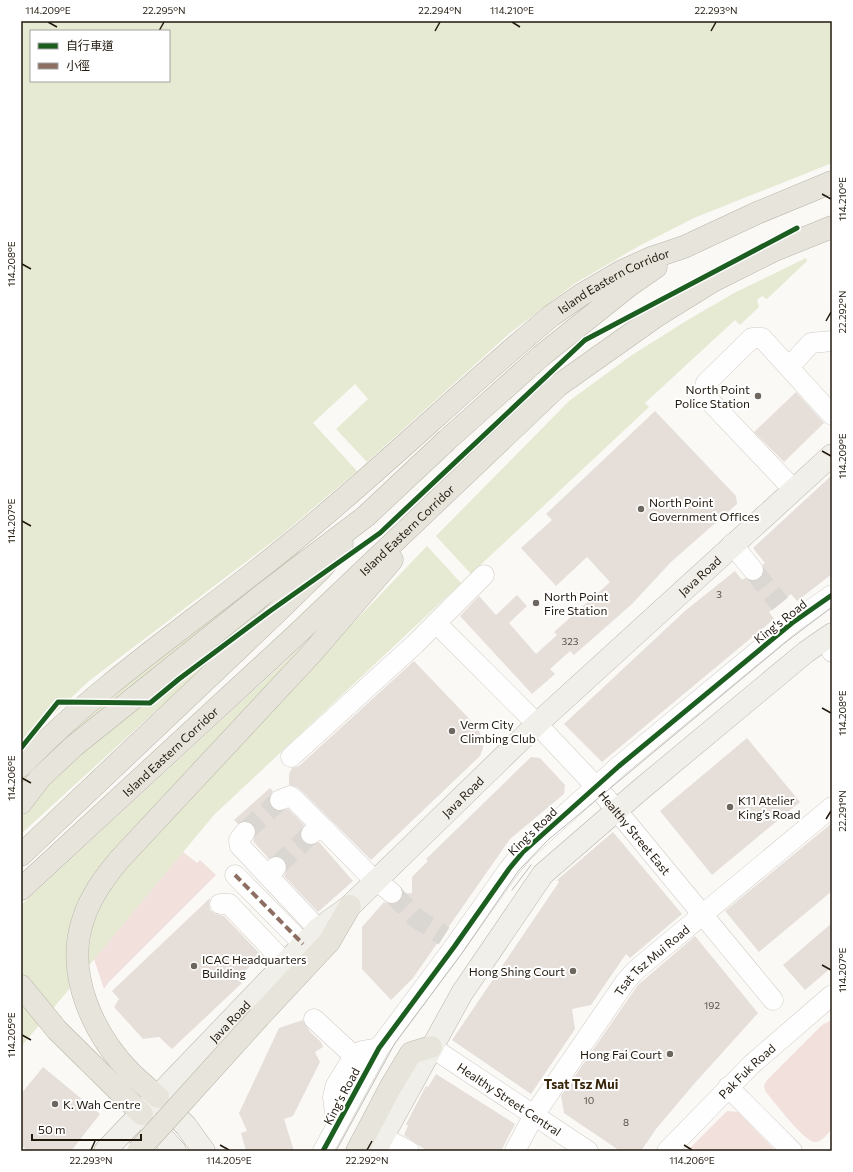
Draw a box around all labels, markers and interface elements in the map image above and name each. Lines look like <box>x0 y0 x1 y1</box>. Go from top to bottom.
text: 114.209°E <box>25 4 71 16</box>
text: 22.295°N <box>142 4 186 16</box>
text: 22.294°N <box>418 4 462 16</box>
text: 114.210°E <box>490 4 534 16</box>
text: 22.293°N <box>695 4 737 16</box>
legend <box>30 30 170 82</box>
text: 自行車道 <box>66 38 114 52</box>
text: 小徑 <box>66 58 90 72</box>
text: 114.210°E <box>836 177 848 221</box>
text: 114.208°E <box>5 241 17 287</box>
street label: Island Eastern Corridor <box>555 245 672 316</box>
text: 22.292°N <box>836 291 848 333</box>
place label: North Point Police Station <box>675 382 750 410</box>
marker: North Point Police Station <box>753 391 763 401</box>
text: 114.209°E <box>836 433 848 479</box>
street label: Island Eastern Corridor <box>356 481 457 578</box>
place label: North Point Government Offices <box>649 495 759 523</box>
text: 114.207°E <box>5 499 17 543</box>
marker: North Point Government Offices <box>636 504 646 514</box>
street label: Java Road <box>676 553 724 599</box>
house number: 3 <box>716 588 722 600</box>
place label: North Point Fire Station <box>544 589 609 617</box>
street label: King's Road <box>751 596 809 646</box>
marker: North Point Fire Station <box>531 598 541 608</box>
house number: 323 <box>562 635 579 647</box>
text: 114.208°E <box>836 690 848 736</box>
street label: Island Eastern Corridor <box>119 703 221 799</box>
place label: Verm City Climbing Club <box>460 717 536 745</box>
marker: Verm City Climbing Club <box>447 726 457 736</box>
text: 114.206°E <box>5 755 17 801</box>
street label: Java Road <box>439 773 486 821</box>
street label: Healthy Street East <box>596 788 674 878</box>
text: 22.291°N <box>836 790 848 832</box>
place label: K11 Atelier King’s Road <box>738 793 800 821</box>
marker: K11 Atelier King’s Road <box>725 802 735 812</box>
street label: King's Road <box>505 804 559 858</box>
street label: Tsat Tsz Mui Road <box>611 922 692 998</box>
text: 114.207°E <box>836 948 848 992</box>
place label: ICAC Headquarters Building <box>202 952 307 980</box>
marker: ICAC Headquarters Building <box>189 961 199 971</box>
place label: Hong Shing Court <box>469 964 565 978</box>
marker: Hong Shing Court <box>568 966 578 976</box>
street label: Java Road <box>206 997 253 1046</box>
house number: 192 <box>704 999 720 1011</box>
text: 114.205°E <box>5 1012 17 1058</box>
street label: Pak Fuk Road <box>715 1041 778 1101</box>
place label: Hong Fai Court <box>580 1047 662 1061</box>
marker: Hong Fai Court <box>665 1049 675 1059</box>
street label: Healthy Street Central <box>455 1060 564 1138</box>
street label: King's Road <box>320 1065 362 1127</box>
district label: Tsat Tsz Mui <box>544 1076 618 1092</box>
house number: 10 <box>584 1094 594 1106</box>
place label: K. Wah Centre <box>63 1097 141 1111</box>
marker: K. Wah Centre <box>50 1099 60 1109</box>
scale bar <box>32 1116 141 1142</box>
house number: 8 <box>623 1116 629 1128</box>
text: 50 m <box>38 1122 66 1136</box>
text: 22.293°N <box>70 1154 112 1166</box>
text: 114.205°E <box>206 1154 252 1166</box>
text: 22.292°N <box>346 1154 388 1166</box>
text: 114.206°E <box>669 1154 715 1166</box>

